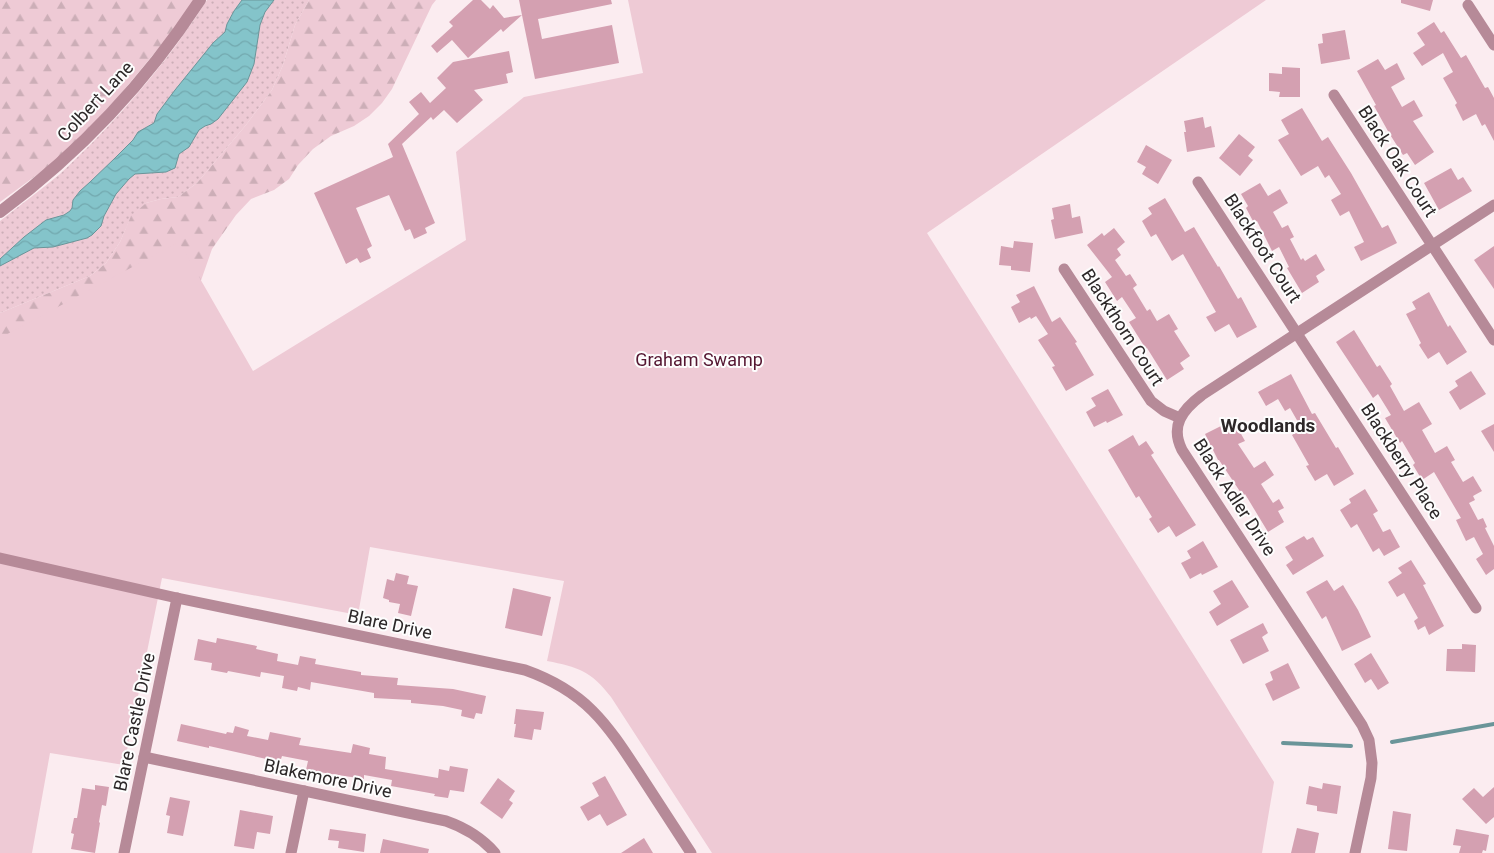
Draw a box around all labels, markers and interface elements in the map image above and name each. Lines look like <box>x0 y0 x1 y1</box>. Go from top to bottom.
street label: Colbert Lane <box>53 57 137 145</box>
street label: Black Oak Court <box>1354 101 1442 221</box>
street label: Blackfoot Court <box>1220 190 1306 306</box>
street label: Blackthorn Court <box>1077 265 1169 389</box>
park label: Graham Swamp <box>635 349 763 370</box>
street label: Blackberry Place <box>1357 399 1447 523</box>
district label: Woodlands <box>1221 414 1316 437</box>
street label: Black Adler Drive <box>1189 435 1281 559</box>
street label: Blare Drive <box>346 605 434 643</box>
street label: Blare Castle Drive <box>109 651 159 793</box>
street label: Blakemore Drive <box>262 754 394 802</box>

